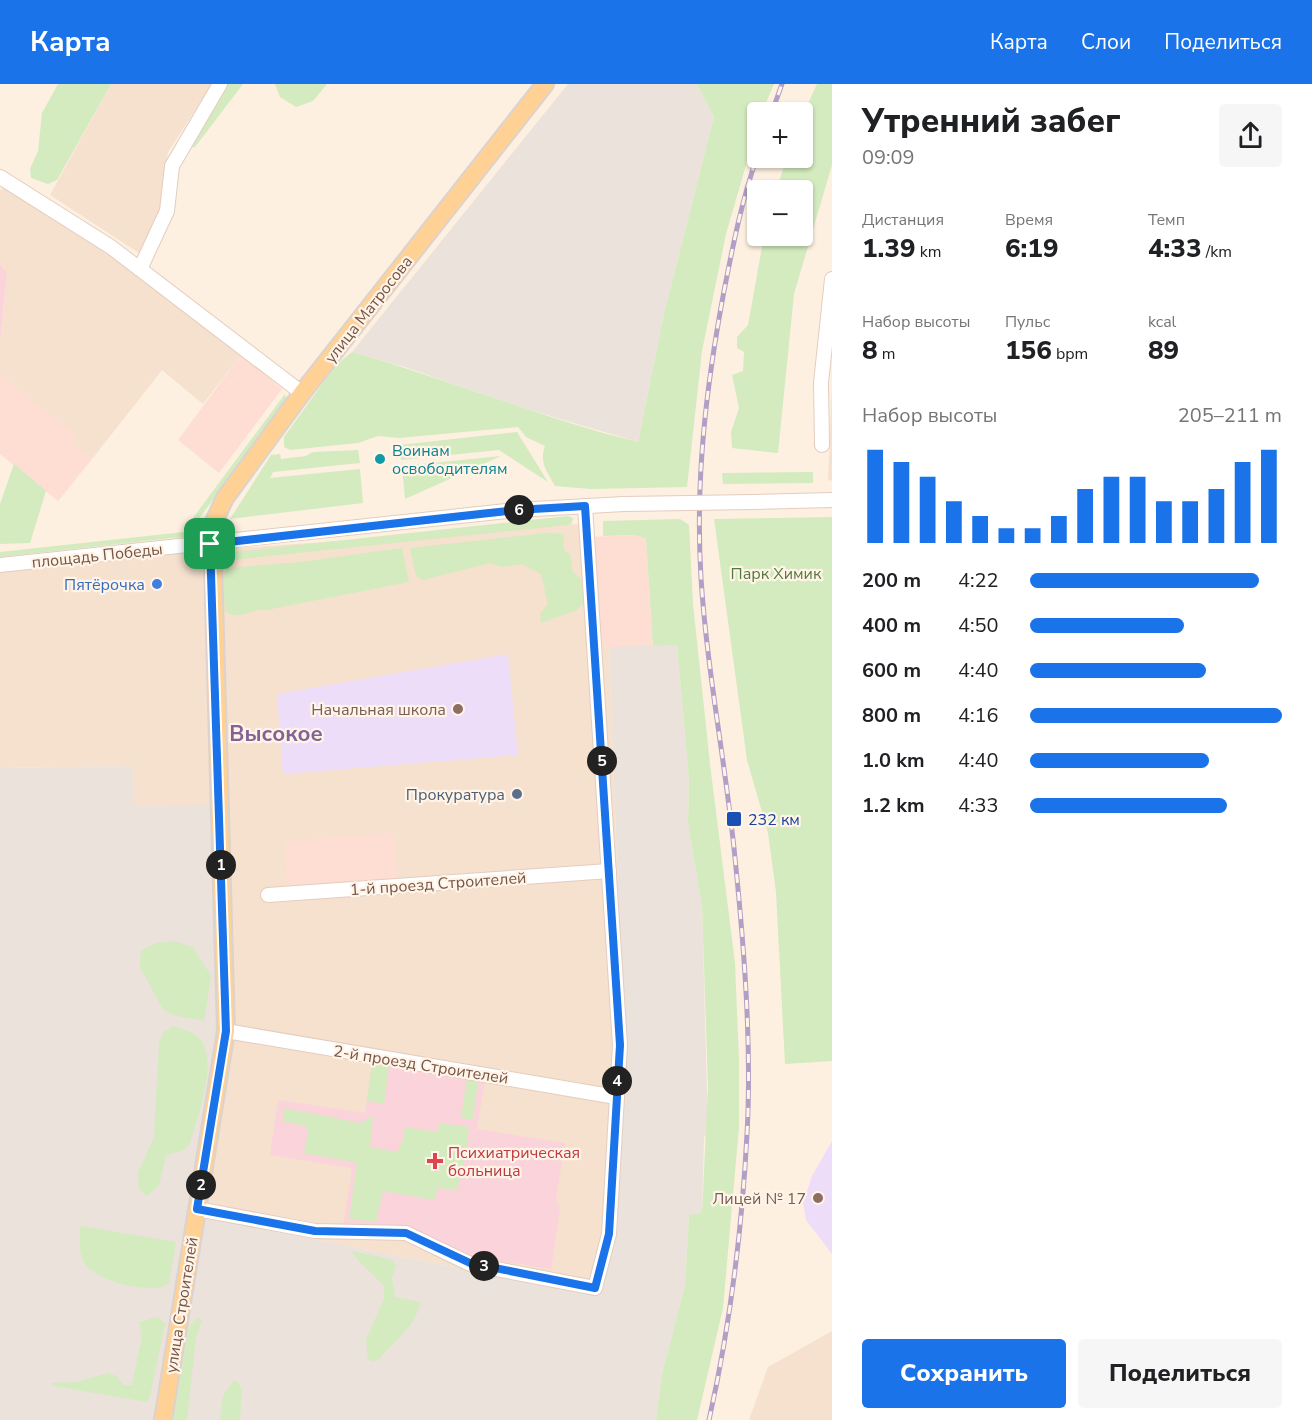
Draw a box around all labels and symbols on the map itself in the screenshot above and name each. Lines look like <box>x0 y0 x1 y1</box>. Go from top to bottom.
street label: улица Матросова <box>320 251 418 368</box>
place label: Воинам освободителям <box>392 440 507 480</box>
marker: Воинам освободителям <box>373 452 387 466</box>
pin: 6 <box>504 495 534 525</box>
pin <box>184 518 235 569</box>
street label: площадь Победы <box>31 538 164 574</box>
park label: Парк Химик <box>731 563 822 585</box>
place label: Пятёрочка <box>64 574 145 596</box>
marker: Пятёрочка <box>150 577 164 591</box>
place label: Начальная школа <box>311 699 446 721</box>
marker: Начальная школа <box>451 702 465 716</box>
district label: Высокое <box>229 719 323 749</box>
pin: 5 <box>587 746 617 776</box>
place label: Прокуратура <box>406 784 505 806</box>
marker: Прокуратура <box>510 787 524 801</box>
place label: 232 км <box>748 809 800 831</box>
marker: 232 км <box>725 810 743 828</box>
pin: 1 <box>206 850 236 880</box>
street label: 1-й проезд Строителей <box>349 867 527 901</box>
street label: 2-й проезд Строителей <box>332 1040 510 1090</box>
pin: 4 <box>602 1066 632 1096</box>
place label: Психиатрическая больница <box>448 1142 580 1182</box>
marker: Психиатрическая больница <box>426 1152 444 1170</box>
pin: 2 <box>186 1170 216 1200</box>
place label: Лицей № 17 <box>713 1188 806 1210</box>
marker: Лицей № 17 <box>811 1191 825 1205</box>
street label: улица Строителей <box>160 1236 204 1375</box>
pin: 3 <box>469 1251 499 1281</box>

